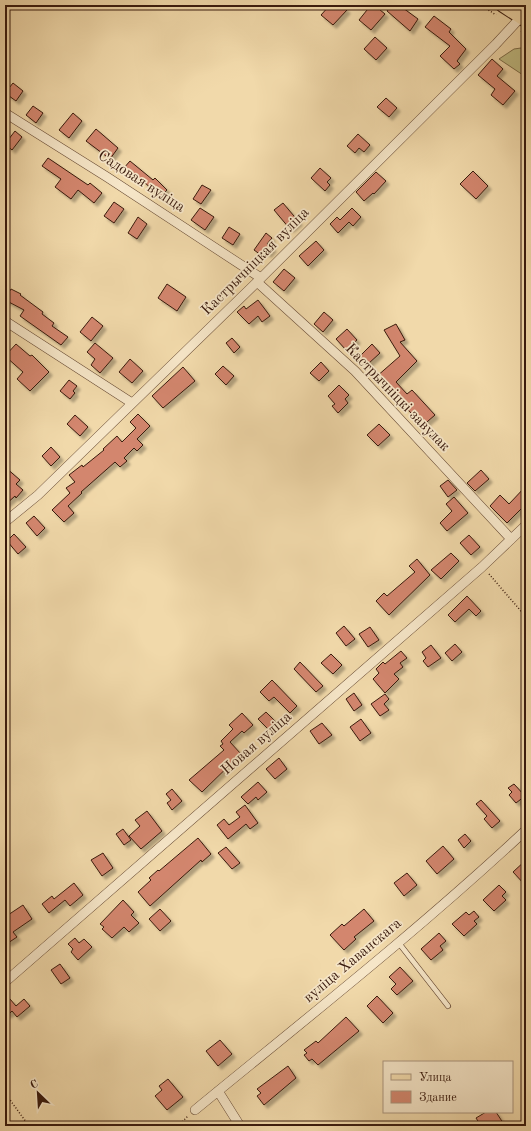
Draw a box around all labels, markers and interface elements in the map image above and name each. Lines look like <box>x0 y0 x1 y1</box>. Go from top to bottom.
street label: Садовая вуліца <box>95 148 188 216</box>
street label: Кастрычніцкая вуліца <box>199 205 313 319</box>
street label: Кастрычніцкі завулак <box>342 341 453 455</box>
street label: Новая вуліца <box>219 709 295 778</box>
street label: вуліца Хаванскага <box>301 916 405 1006</box>
legend <box>383 1061 513 1113</box>
text: Улица <box>419 1072 452 1084</box>
north arrow <box>18 1073 58 1113</box>
text: С <box>29 1079 40 1092</box>
text: Здание <box>419 1092 457 1104</box>

